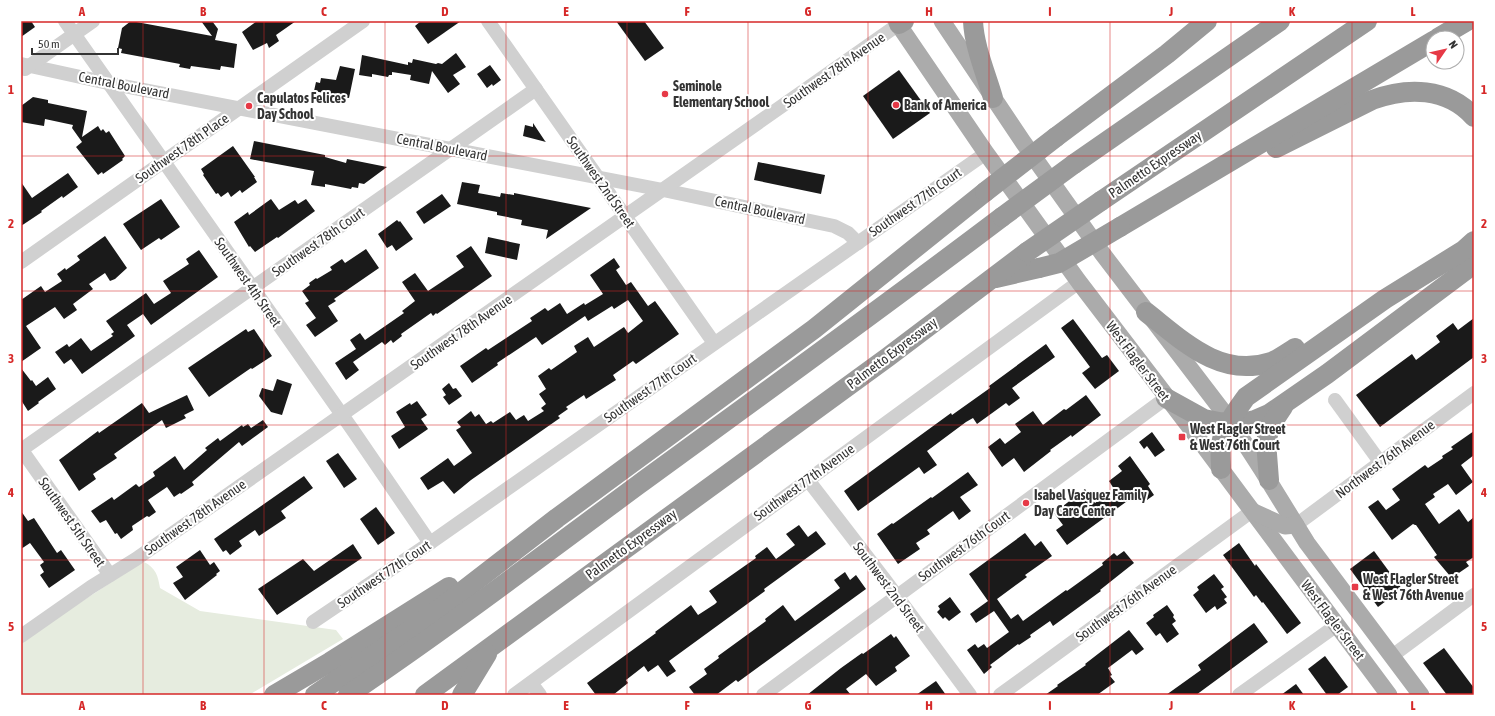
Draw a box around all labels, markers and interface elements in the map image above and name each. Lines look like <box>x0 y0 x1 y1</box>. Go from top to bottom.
text: A <box>78 4 86 19</box>
text: B <box>200 4 207 19</box>
text: C <box>321 4 327 19</box>
text: D <box>441 4 449 19</box>
text: E <box>563 4 569 19</box>
text: F <box>684 4 690 19</box>
text: G <box>805 4 812 19</box>
text: H <box>925 4 933 19</box>
text: I <box>1048 4 1052 19</box>
text: J <box>1168 4 1173 19</box>
text: K <box>1289 4 1296 19</box>
text: L <box>1410 4 1416 19</box>
street label: Southwest 78th Avenue <box>780 29 888 111</box>
scale bar <box>32 30 118 56</box>
north arrow <box>1425 30 1465 70</box>
text: 50 m <box>38 37 60 51</box>
text: N <box>1446 38 1460 50</box>
street label: Central Boulevard <box>77 68 171 102</box>
place label: Seminole Elementary School <box>673 78 769 110</box>
text: 1 <box>8 82 14 97</box>
text: 1 <box>1481 82 1487 97</box>
marker: Seminole Elementary School <box>660 89 670 99</box>
place label: Capulatos Felices Day School <box>257 90 346 122</box>
place label: Bank of America <box>904 97 987 113</box>
marker: Bank of America <box>891 100 901 110</box>
marker: Capulatos Felices Day School <box>244 101 254 111</box>
street label: Southwest 78th Place <box>132 110 232 186</box>
street label: Palmetto Expressway <box>1105 127 1205 201</box>
street label: Central Boulevard <box>395 130 489 164</box>
street label: Southwest 2nd Street <box>563 133 639 231</box>
street label: Southwest 77th Court <box>866 164 964 240</box>
street label: Central Boulevard <box>713 193 807 227</box>
street label: Southwest 78th Court <box>269 204 367 280</box>
text: 2 <box>8 216 14 231</box>
text: 2 <box>1481 216 1487 231</box>
street label: Southwest 4th Street <box>211 234 285 330</box>
street label: Southwest 78th Avenue <box>407 291 515 373</box>
street label: Palmetto Expressway <box>844 314 940 392</box>
street label: West Flagler Street <box>1103 318 1173 404</box>
street label: Southwest 77th Court <box>601 350 699 426</box>
text: 3 <box>8 351 14 366</box>
text: 3 <box>1481 351 1487 366</box>
street label: Northwest 76th Avenue <box>1332 417 1438 501</box>
place label: West Flagler Street & West 76th Court <box>1189 421 1286 453</box>
marker: West Flagler Street & West 76th Court <box>1177 432 1187 442</box>
street label: Southwest 77th Avenue <box>751 440 857 524</box>
street label: Southwest 5th Street <box>35 474 109 570</box>
street label: Southwest 78th Avenue <box>141 476 249 558</box>
text: 4 <box>7 485 14 500</box>
text: 4 <box>1480 485 1487 500</box>
place label: Isabel Vasquez Family Day Care Center <box>1034 487 1147 519</box>
marker: Isabel Vasquez Family Day Care Center <box>1021 498 1031 508</box>
street label: Palmetto Expressway <box>582 505 680 582</box>
street label: Southwest 76th Court <box>915 507 1013 585</box>
street label: Southwest 77th Court <box>334 537 434 611</box>
street label: Southwest 2nd Street <box>850 539 928 635</box>
street label: Southwest 76th Avenue <box>1073 561 1179 645</box>
place label: West Flagler Street & West 76th Avenue <box>1362 571 1464 603</box>
street label: West Flagler Street <box>1298 577 1368 663</box>
marker: West Flagler Street & West 76th Avenue <box>1350 582 1360 592</box>
text: 5 <box>8 619 14 634</box>
text: 5 <box>1481 619 1487 634</box>
text: A <box>78 698 86 713</box>
text: B <box>200 698 207 713</box>
text: C <box>321 698 327 713</box>
text: D <box>441 698 449 713</box>
text: E <box>563 698 569 713</box>
text: F <box>684 698 690 713</box>
text: G <box>805 698 812 713</box>
text: H <box>925 698 933 713</box>
text: I <box>1048 698 1052 713</box>
text: J <box>1168 698 1173 713</box>
text: K <box>1289 698 1296 713</box>
text: L <box>1410 698 1416 713</box>

